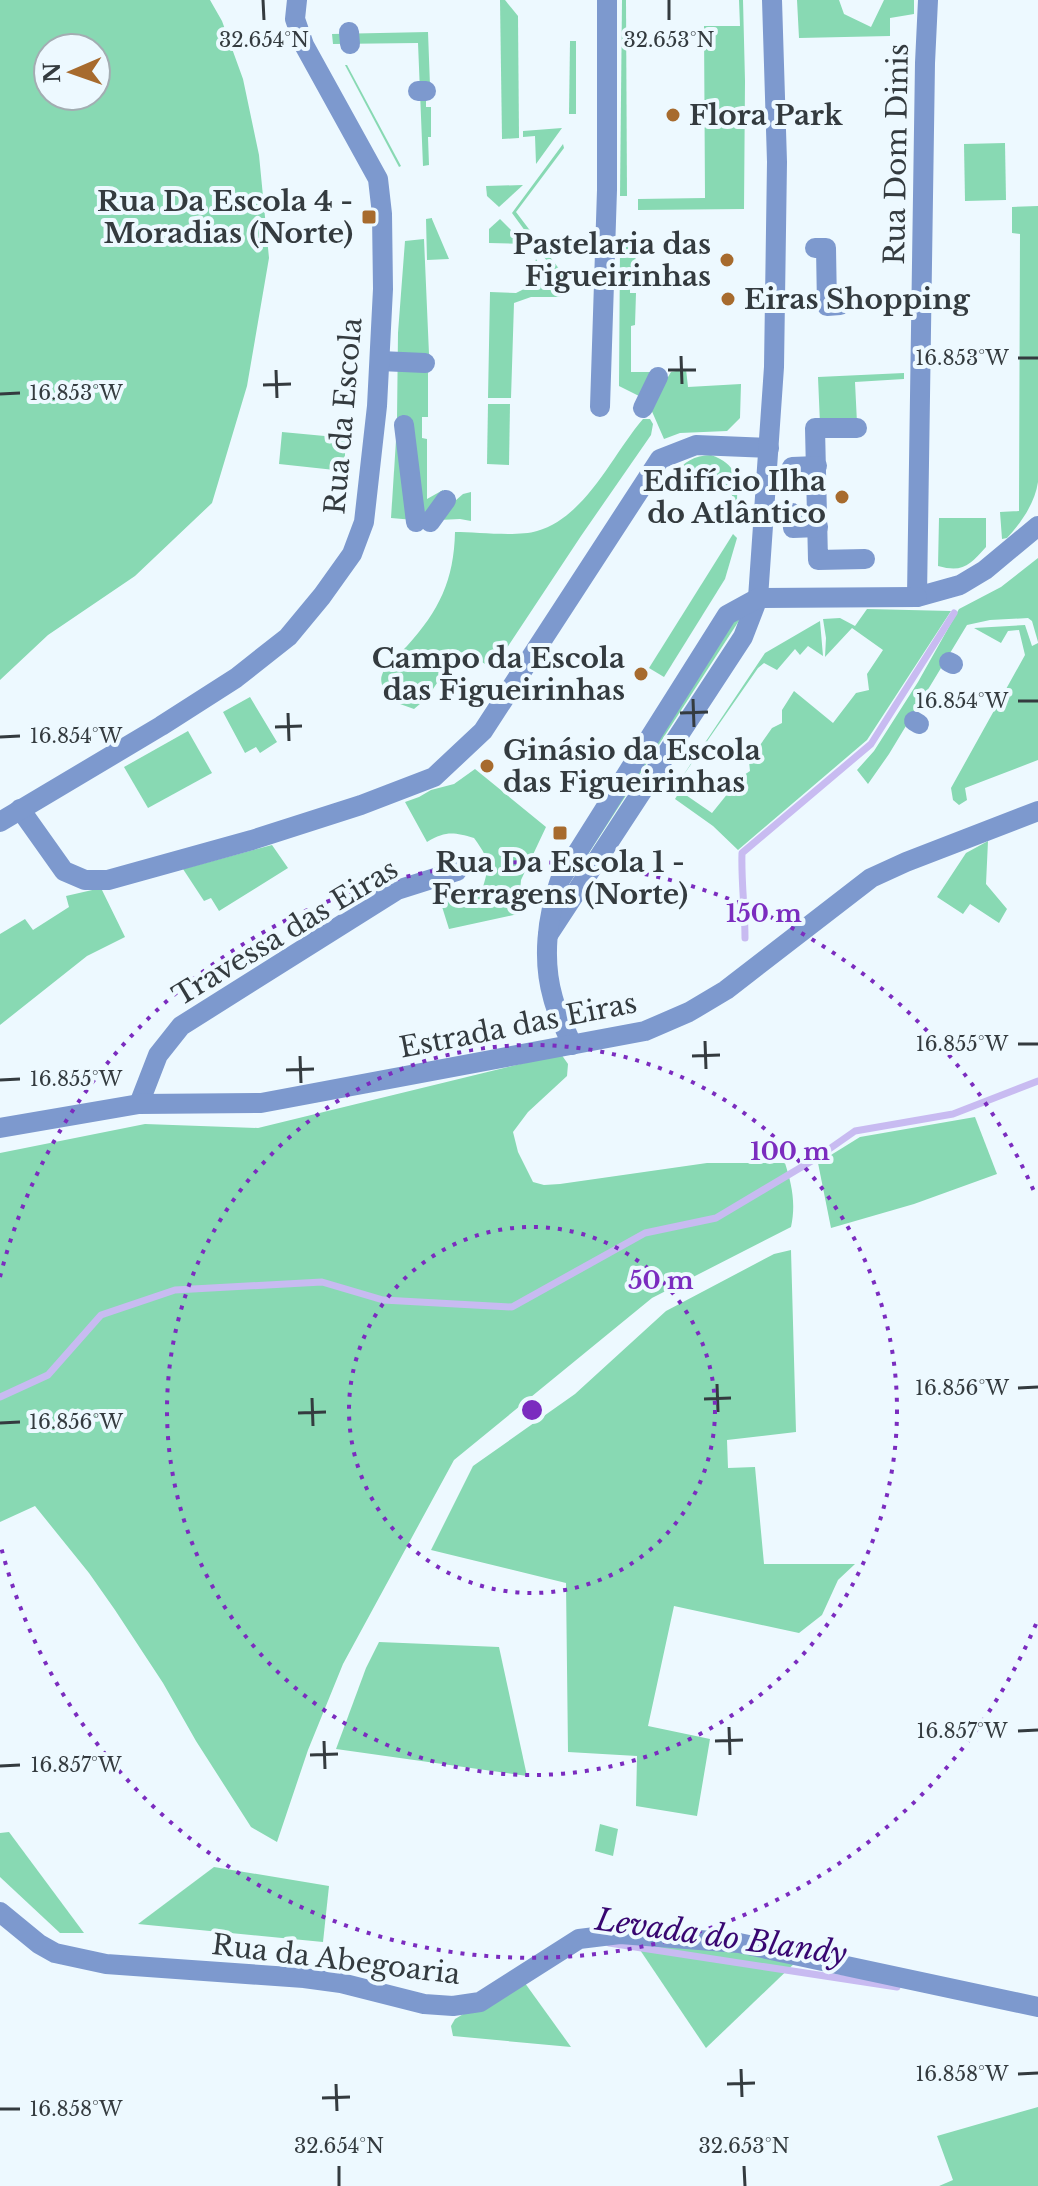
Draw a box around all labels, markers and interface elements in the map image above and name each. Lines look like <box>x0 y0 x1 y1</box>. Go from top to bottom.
text: 32.654°N <box>219 28 309 52</box>
text: 32.653°N <box>623 28 715 52</box>
north arrow <box>32 32 112 112</box>
street label: Rua Dom Dinis <box>877 43 916 265</box>
text: N <box>39 62 66 83</box>
place label: Flora Park <box>689 98 843 133</box>
marker: Flora Park <box>664 106 682 124</box>
place label: Rua Da Escola 4 - Moradias (Norte) <box>97 184 353 251</box>
marker: Rua Da Escola 4 - Moradias (Norte) <box>360 208 378 226</box>
place label: Pastelaria das Figueirinhas <box>513 227 711 294</box>
marker: Pastelaria das Figueirinhas <box>718 251 736 269</box>
place label: Eiras Shopping <box>744 282 971 317</box>
marker: Eiras Shopping <box>719 290 737 308</box>
street label: Rua da Escola <box>317 316 370 516</box>
text: 16.853°W <box>915 346 1009 370</box>
text: 16.853°W <box>29 381 123 405</box>
place label: Edifício Ilha do Atlântico <box>643 464 826 531</box>
marker: Edifício Ilha do Atlântico <box>833 488 851 506</box>
place label: Campo da Escola das Figueirinhas <box>372 641 625 708</box>
marker: Campo da Escola das Figueirinhas <box>632 665 650 683</box>
text: 16.854°W <box>916 689 1009 713</box>
text: 16.854°W <box>30 724 123 748</box>
place label: Ginásio da Escola das Figueirinhas <box>503 733 761 800</box>
marker: Ginásio da Escola das Figueirinhas <box>478 757 496 775</box>
marker: Rua Da Escola 1 - Ferragens (Norte) <box>551 824 569 842</box>
place label: Rua Da Escola 1 - Ferragens (Norte) <box>432 845 688 912</box>
street label: Travessa das Eiras <box>166 851 404 1014</box>
text: 150 m <box>726 899 802 928</box>
street label: Estrada das Eiras <box>396 985 640 1066</box>
text: 16.855°W <box>916 1032 1009 1056</box>
text: 16.855°W <box>30 1067 123 1091</box>
text: 100 m <box>750 1137 830 1166</box>
text: 50 m <box>628 1266 694 1295</box>
text: 16.856°W <box>915 1376 1009 1400</box>
centre of rings <box>518 1396 546 1424</box>
text: 16.856°W <box>29 1410 123 1434</box>
text: 16.857°W <box>916 1719 1008 1743</box>
text: 16.857°W <box>30 1753 122 1777</box>
water label: Levada do Blandy <box>592 1900 850 1973</box>
street label: Rua da Abegoaria <box>210 1927 463 1992</box>
text: 16.858°W <box>915 2062 1009 2086</box>
text: 16.858°W <box>29 2097 123 2121</box>
text: 32.654°N <box>294 2134 384 2158</box>
text: 32.653°N <box>698 2134 790 2158</box>

